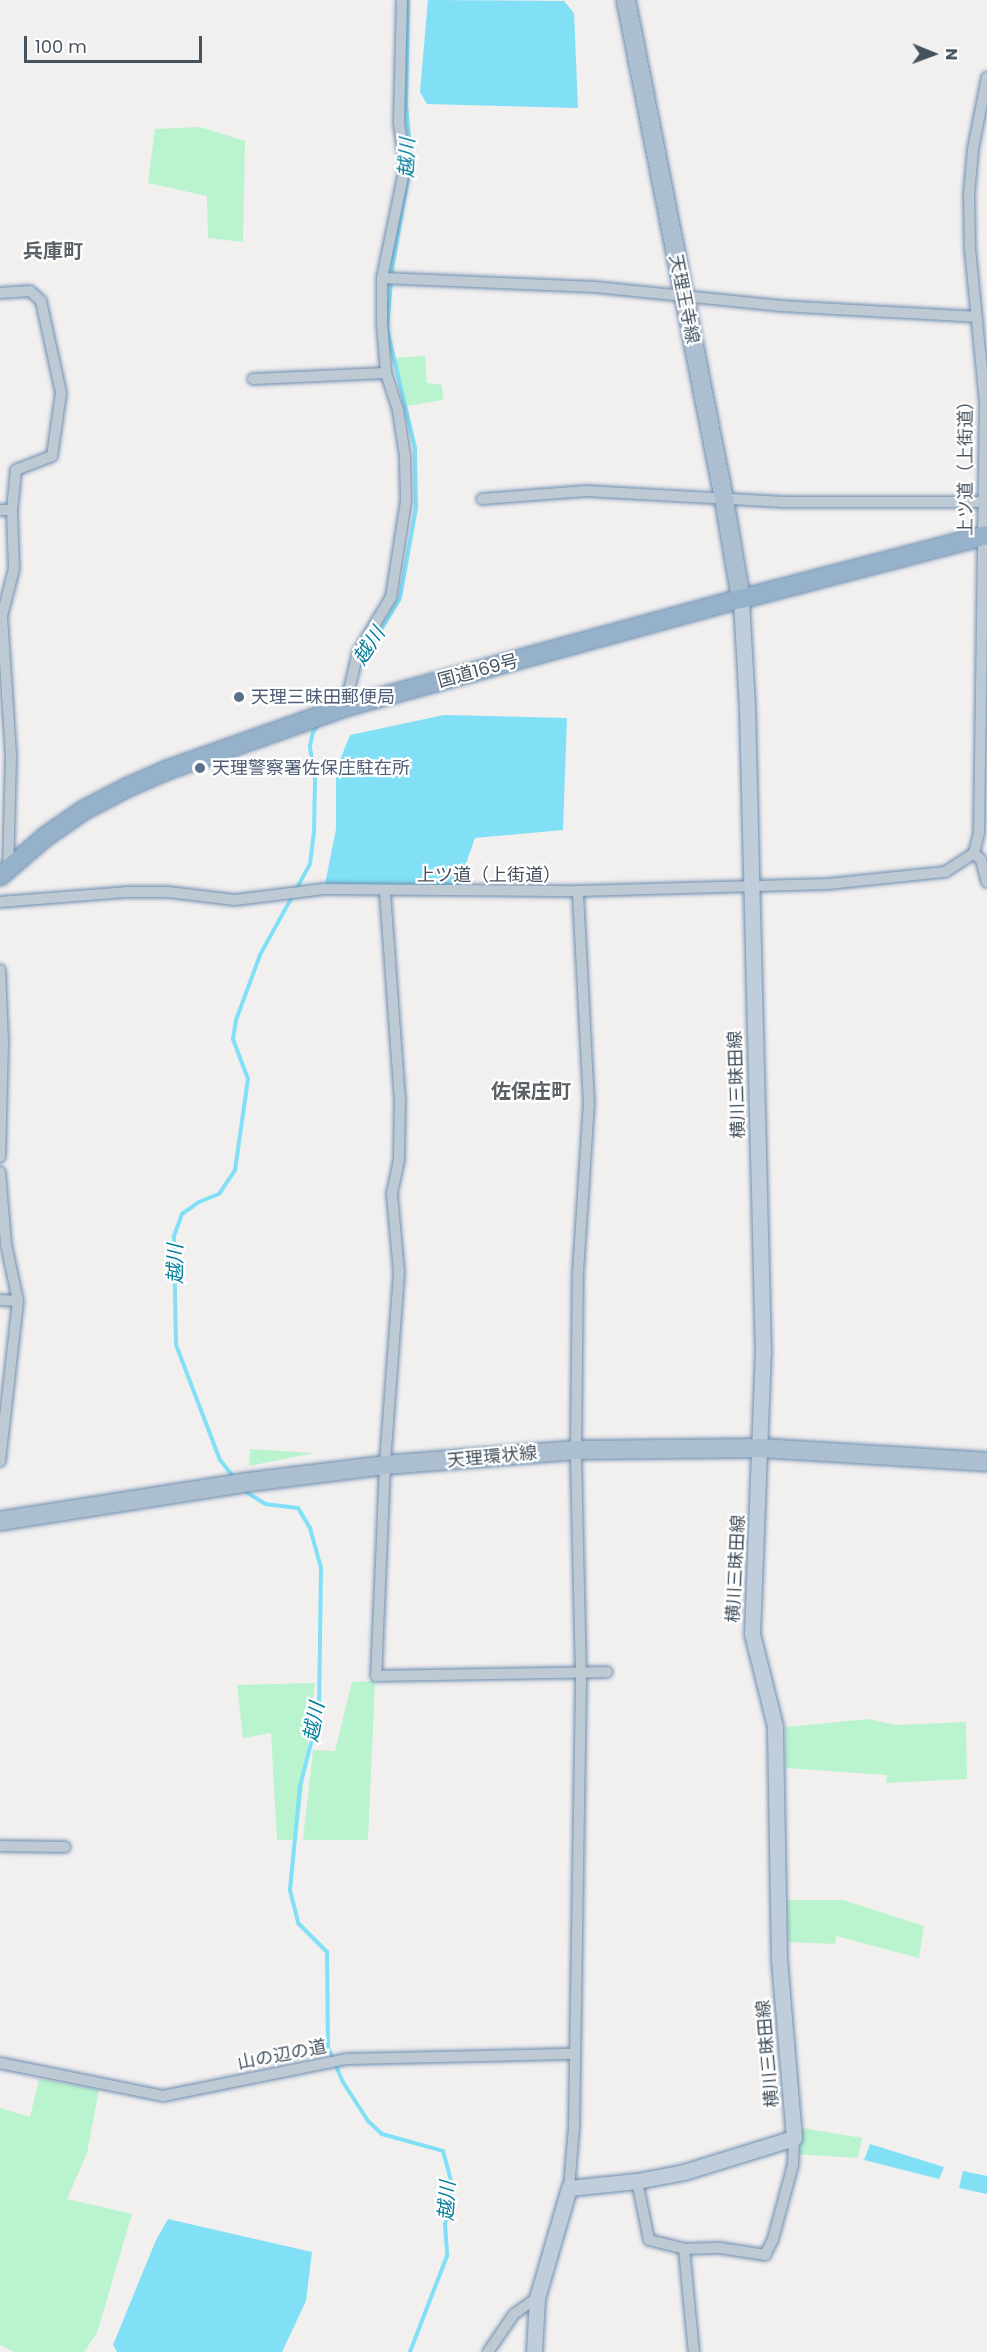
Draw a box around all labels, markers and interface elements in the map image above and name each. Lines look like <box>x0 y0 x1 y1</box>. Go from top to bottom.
scale bar <box>27 24 206 62</box>
north arrow <box>903 24 963 84</box>
text: 100 m <box>35 34 87 59</box>
text: N <box>940 48 963 61</box>
water label: 越川 <box>394 138 420 178</box>
district label: 兵庫町 <box>23 239 83 263</box>
street label: 天理王寺線 <box>665 253 703 345</box>
street label: 上ツ道（上街道） <box>955 392 977 536</box>
water label: 越川 <box>348 623 390 669</box>
street label: 国道169号 <box>435 650 521 692</box>
place label: 天理三昧田郵便局 <box>251 686 395 708</box>
marker: 天理三昧田郵便局 <box>232 690 246 704</box>
place label: 天理警察署佐保庄駐在所 <box>212 757 410 779</box>
marker: 天理警察署佐保庄駐在所 <box>193 761 207 775</box>
street label: 上ツ道（上街道） <box>417 864 561 886</box>
street label: 横川三昧田線 <box>724 1031 750 1139</box>
district label: 佐保庄町 <box>491 1079 571 1103</box>
water label: 越川 <box>163 1244 187 1284</box>
street label: 天理環状線 <box>446 1442 538 1472</box>
street label: 横川三昧田線 <box>722 1515 750 1623</box>
water label: 越川 <box>299 1700 329 1744</box>
street label: 横川三昧田線 <box>753 1999 783 2109</box>
street label: 山の辺の道 <box>236 2036 328 2074</box>
water label: 越川 <box>434 2180 460 2222</box>

